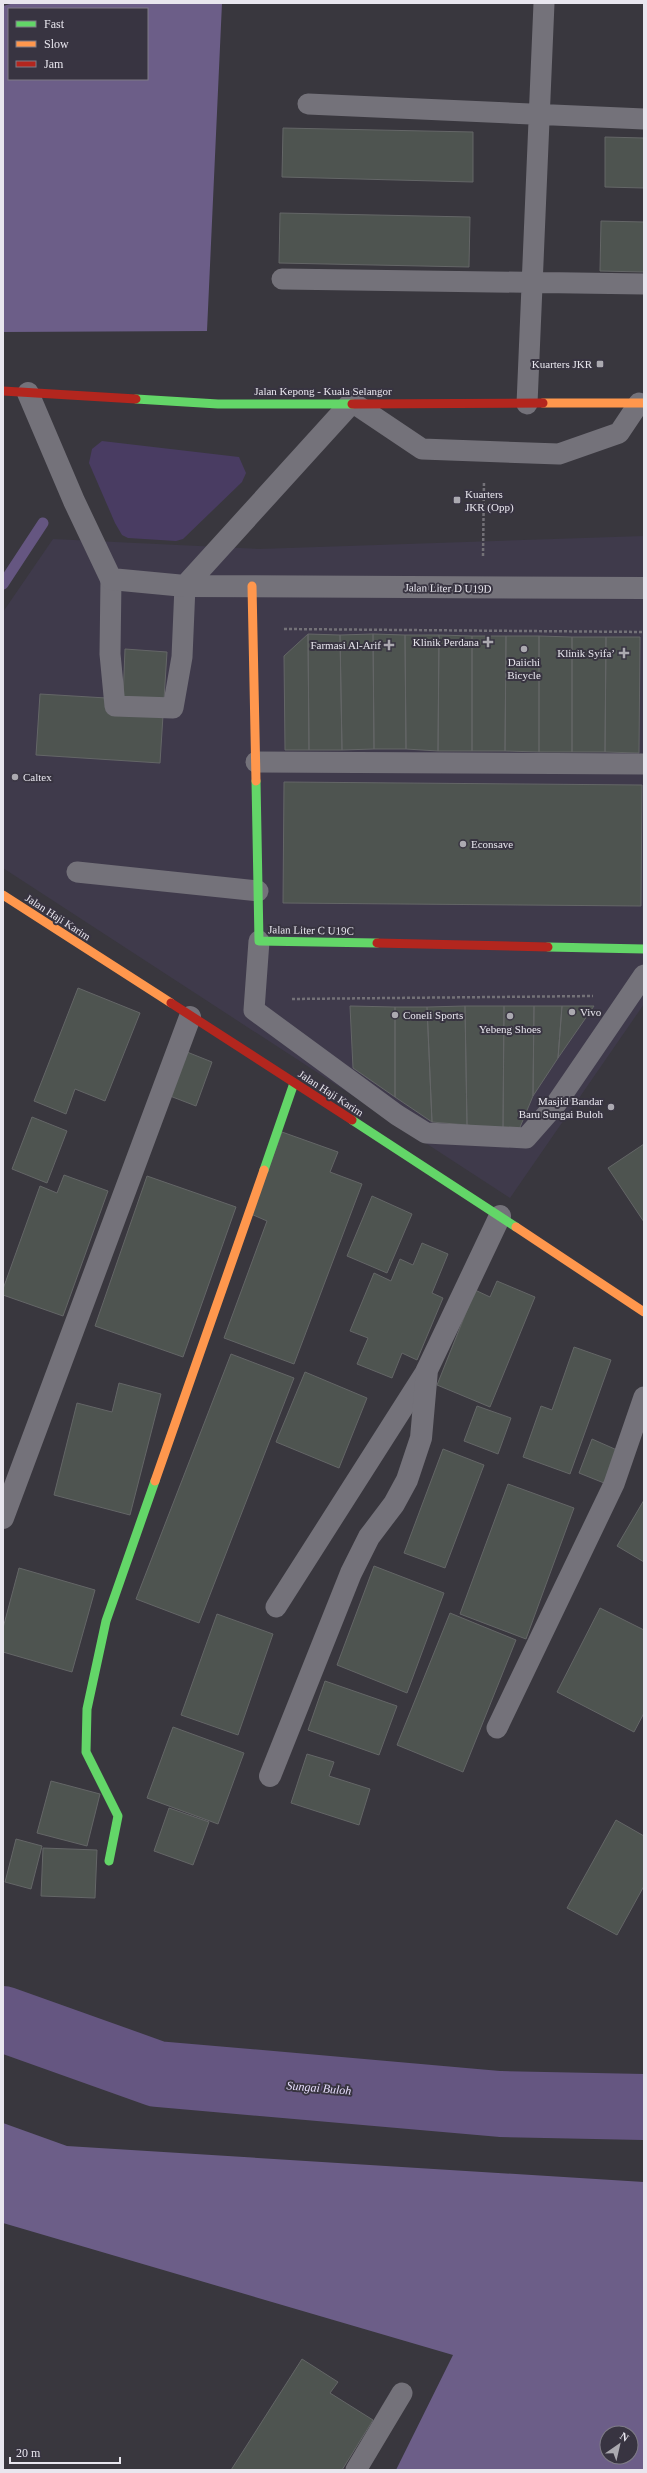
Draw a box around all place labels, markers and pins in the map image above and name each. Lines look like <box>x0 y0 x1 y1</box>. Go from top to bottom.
place label: Kuarters JKR <box>532 358 593 370</box>
marker: Kuarters JKR <box>595 359 605 369</box>
place label: Kuarters JKR (Opp) <box>465 488 514 514</box>
marker: Kuarters JKR (Opp) <box>452 495 462 505</box>
place label: Klinik Perdana <box>413 636 479 648</box>
marker: Klinik Perdana <box>482 636 494 648</box>
place label: Farmasi Al-Arif <box>310 639 381 651</box>
marker: Farmasi Al-Arif <box>384 640 394 650</box>
marker: Daiichi Bicycle <box>519 644 529 654</box>
place label: Klinik Syifa’ <box>557 647 615 659</box>
marker: Klinik Syifa’ <box>618 647 630 659</box>
place label: Daiichi Bicycle <box>507 656 541 681</box>
place label: Caltex <box>23 771 52 783</box>
marker: Caltex <box>10 772 20 782</box>
place label: Econsave <box>471 838 513 850</box>
marker: Econsave <box>458 839 468 849</box>
place label: Vivo <box>580 1006 602 1018</box>
marker: Vivo <box>567 1007 577 1017</box>
place label: Coneli Sports <box>403 1009 463 1021</box>
marker: Coneli Sports <box>390 1010 400 1020</box>
marker: Yebeng Shoes <box>505 1011 515 1021</box>
place label: Yebeng Shoes <box>479 1023 541 1035</box>
place label: Masjid Bandar Baru Sungai Buloh <box>519 1095 603 1120</box>
marker: Masjid Bandar Baru Sungai Buloh <box>606 1102 616 1112</box>

